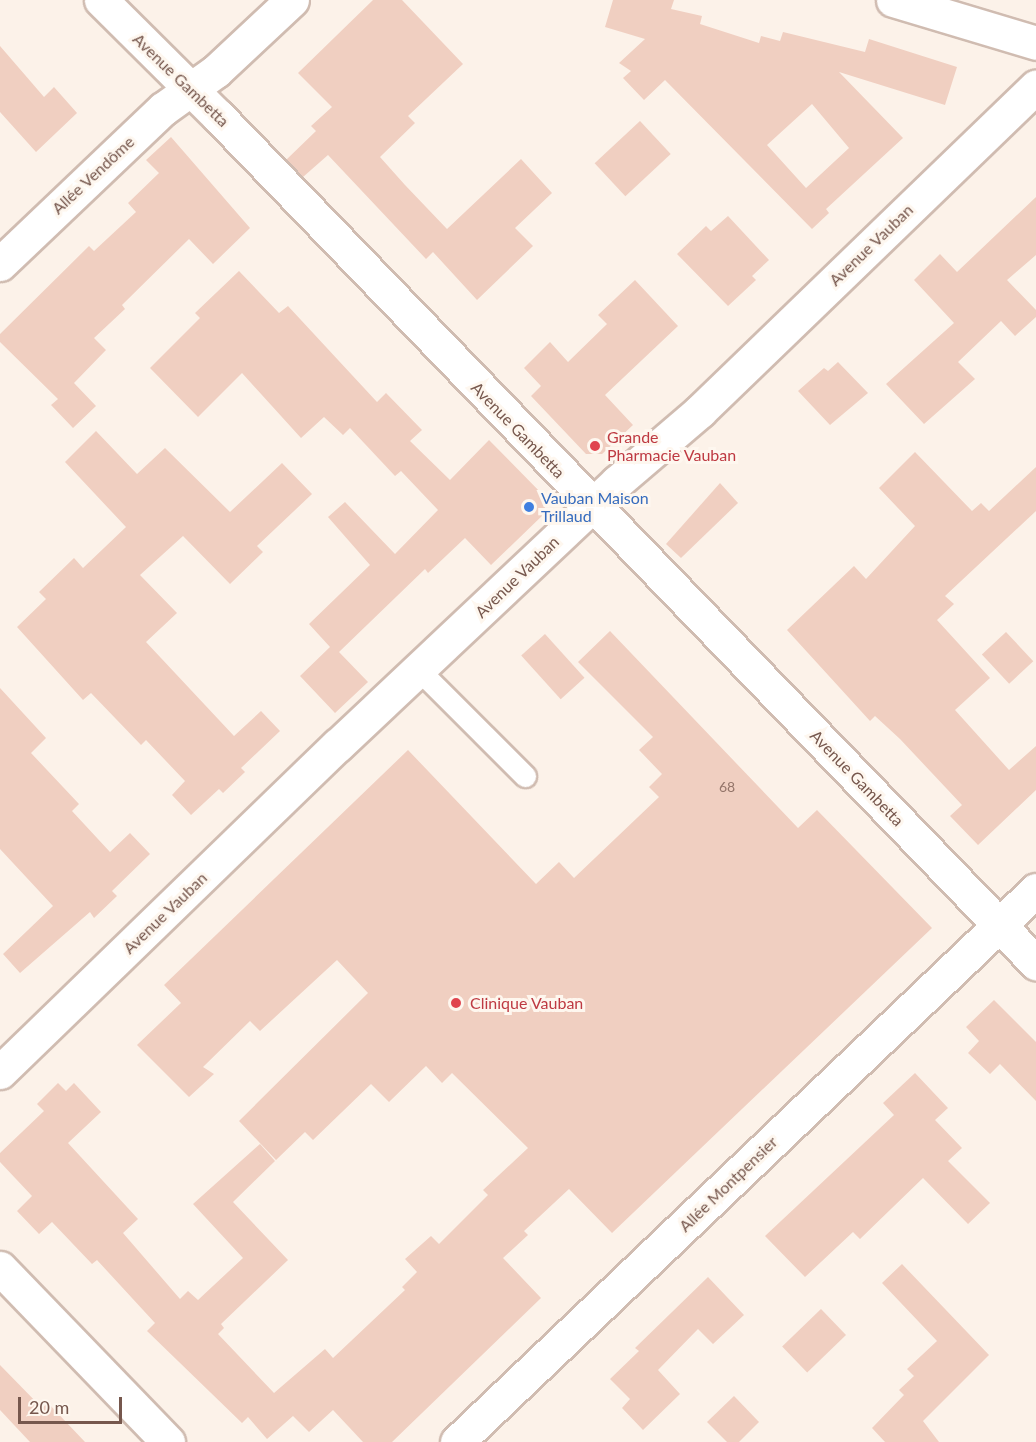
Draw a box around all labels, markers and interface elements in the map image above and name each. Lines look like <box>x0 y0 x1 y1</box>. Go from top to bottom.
street label: Avenue Gambetta <box>129 29 233 131</box>
street label: Allée Vendôme <box>48 132 138 218</box>
street label: Avenue Vauban <box>825 200 917 290</box>
street label: Avenue Gambetta <box>467 378 569 482</box>
place label: Grande Pharmacie Vauban <box>607 427 737 465</box>
marker: Grande Pharmacie Vauban <box>588 439 602 453</box>
place label: Vauban Maison Trillaud <box>541 488 649 526</box>
marker: Vauban Maison Trillaud <box>522 500 536 514</box>
street label: Avenue Vauban <box>471 532 563 622</box>
street label: Avenue Gambetta <box>806 726 908 830</box>
house number: 68 <box>719 779 735 795</box>
street label: Avenue Vauban <box>119 868 211 958</box>
place label: Clinique Vauban <box>470 993 584 1013</box>
marker: Clinique Vauban <box>447 994 465 1012</box>
street label: Allée Montpensier <box>675 1132 781 1236</box>
scale bar <box>21 1385 124 1423</box>
text: 20 m <box>29 1396 69 1418</box>

